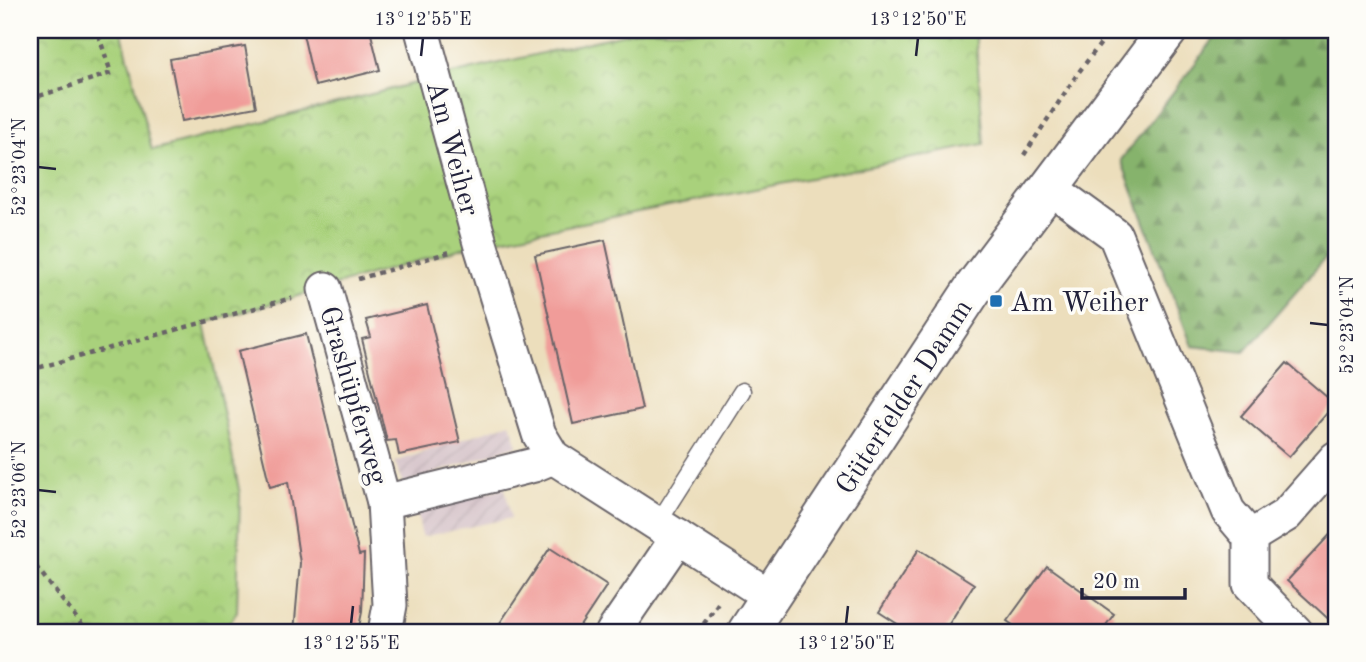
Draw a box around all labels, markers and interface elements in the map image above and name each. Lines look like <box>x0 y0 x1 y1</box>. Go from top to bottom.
text: 13°12'55"E <box>375 11 471 29</box>
text: 13°12'50"E <box>870 11 966 29</box>
street label: Am Weiher <box>420 78 483 219</box>
text: 52°23'04"N <box>11 118 29 216</box>
text: 52°23'04"N <box>1339 276 1357 374</box>
place label: Am Weiher <box>1010 290 1149 318</box>
marker: Am Weiher <box>988 293 1004 309</box>
street label: Güterfelder Damm <box>832 295 979 500</box>
street label: Grashüpferweg <box>313 303 391 488</box>
text: 52°23'06"N <box>11 441 29 539</box>
scale bar <box>1082 557 1186 601</box>
text: 20 m <box>1093 572 1140 593</box>
text: 13°12'55"E <box>303 635 399 653</box>
text: 13°12'50"E <box>798 635 894 653</box>

